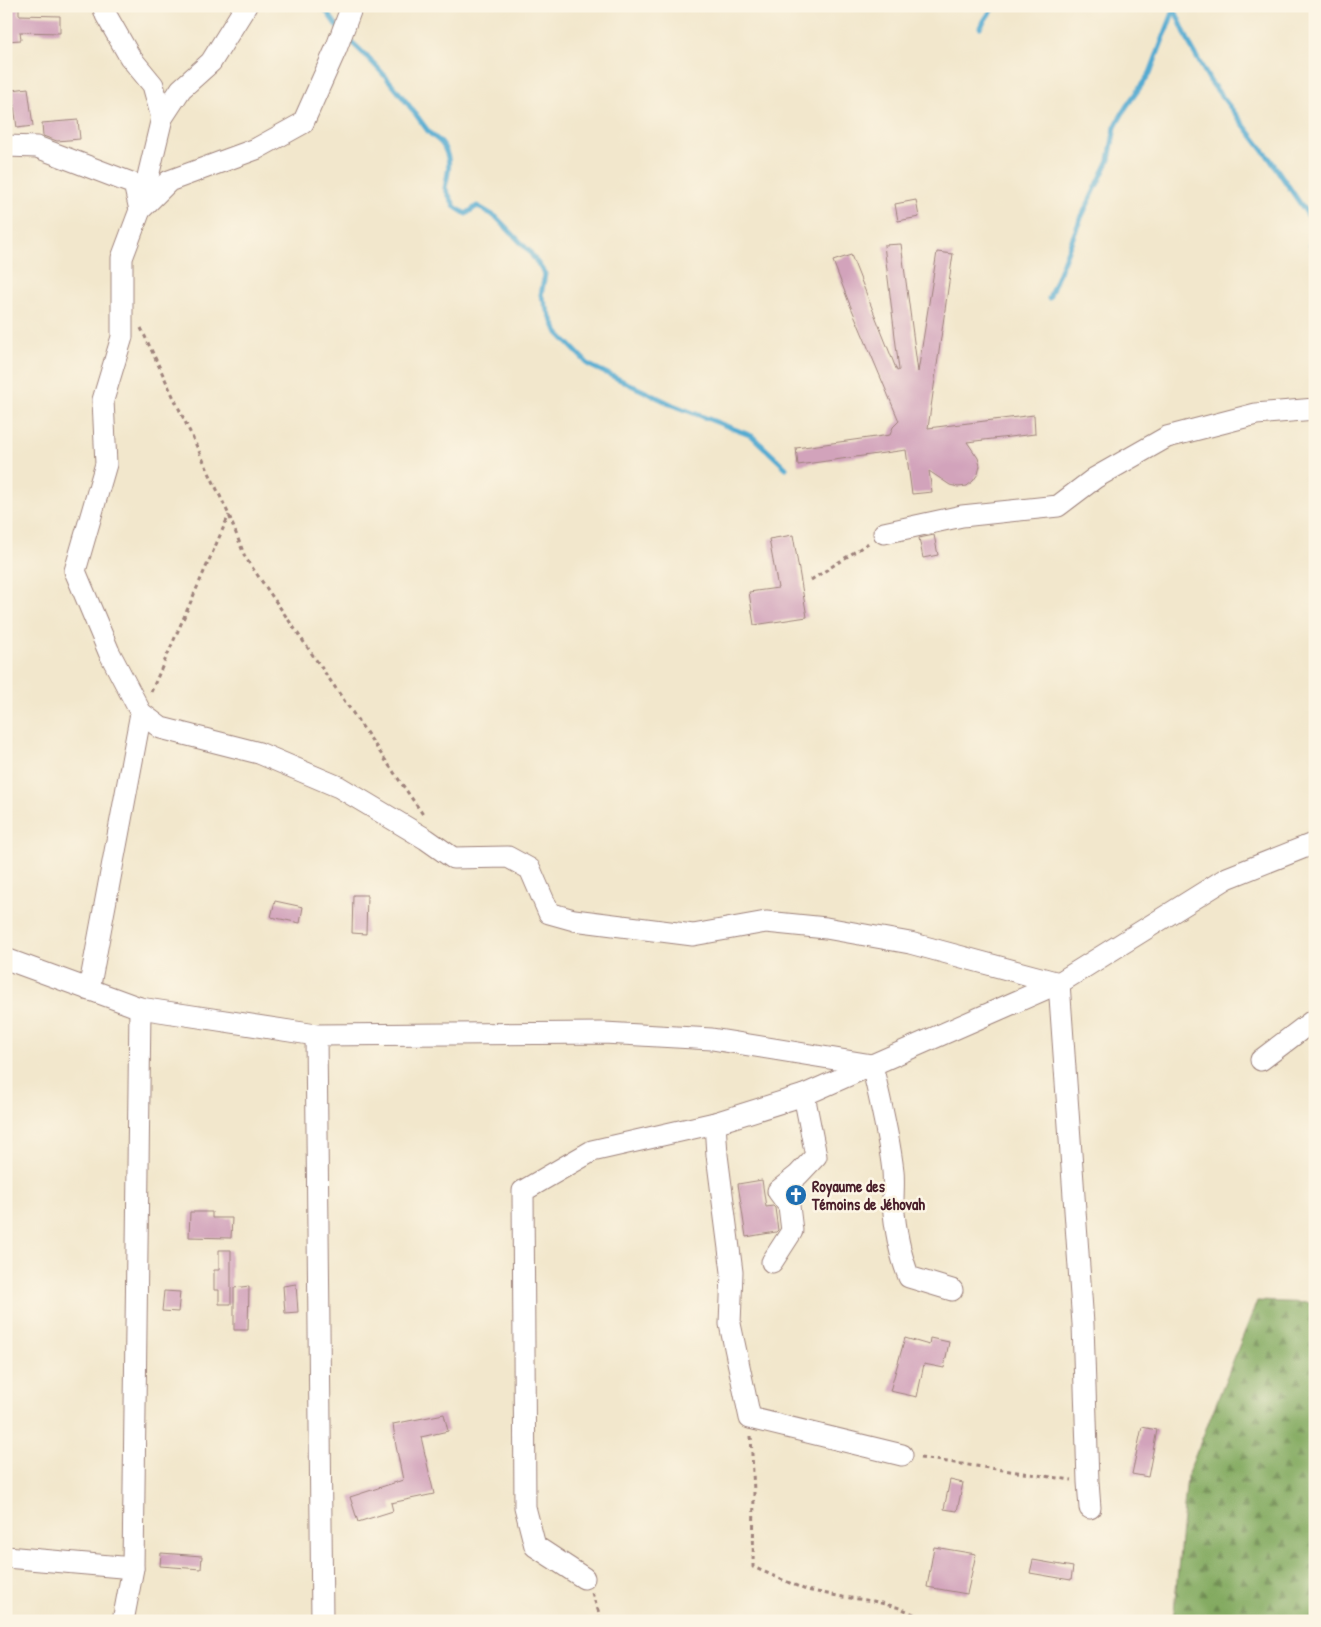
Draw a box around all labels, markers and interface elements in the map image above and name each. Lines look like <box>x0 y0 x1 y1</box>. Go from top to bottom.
place label: Royaume des Témoins de Jéhovah <box>811 1175 925 1215</box>
church icon: Royaume des Témoins de Jéhovah <box>784 1183 808 1207</box>

